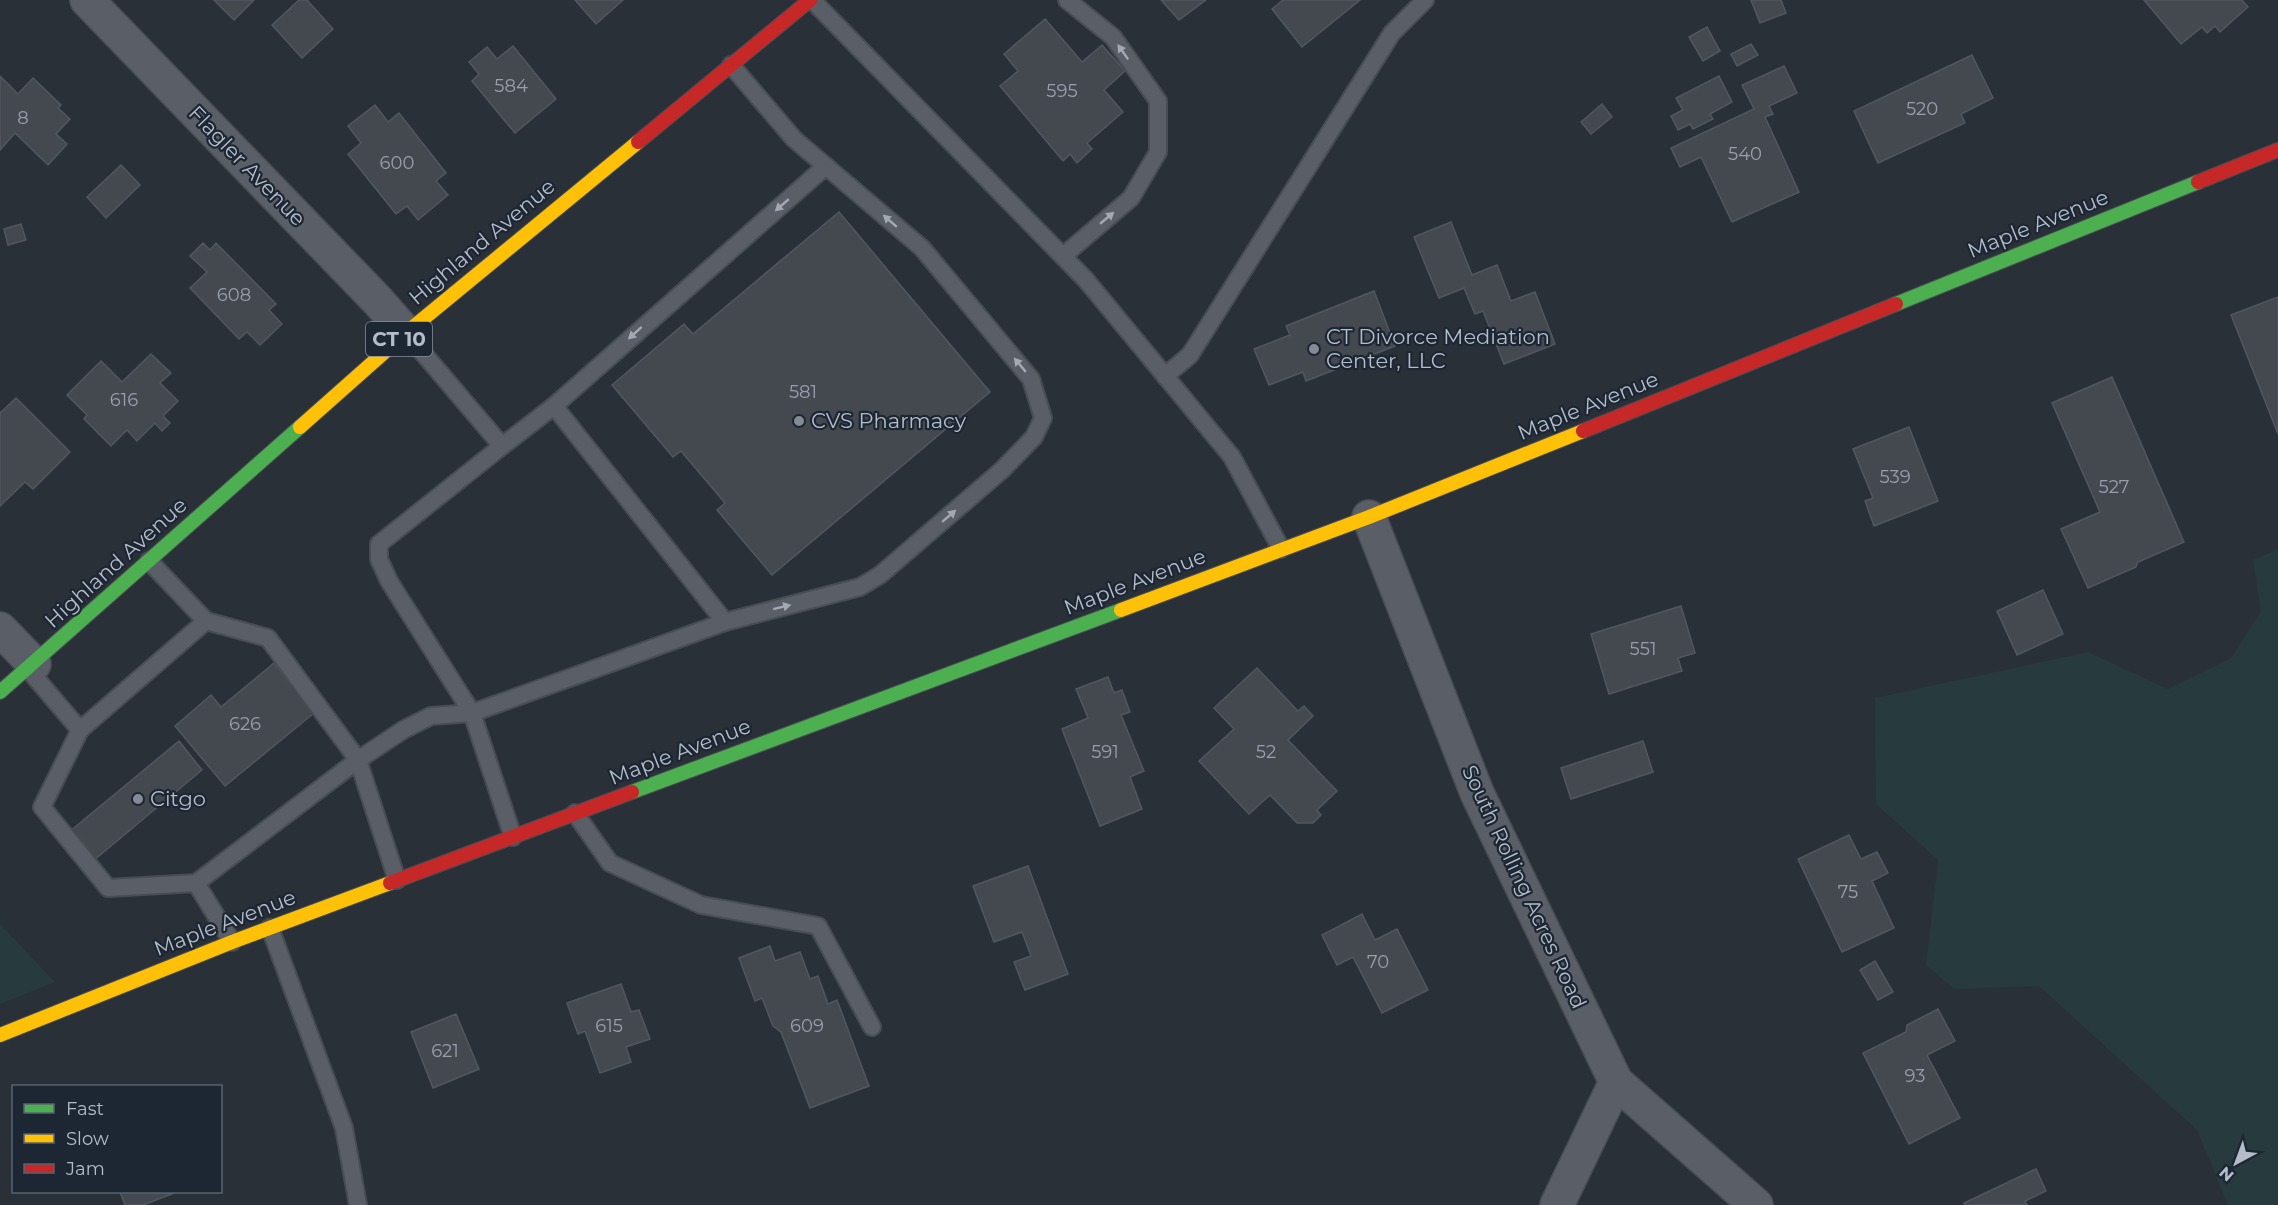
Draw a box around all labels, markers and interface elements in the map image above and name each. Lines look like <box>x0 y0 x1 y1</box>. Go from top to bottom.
one-way arrow <box>1118 44 1129 60</box>
house number: 584 <box>494 75 528 97</box>
house number: 595 <box>1046 80 1078 102</box>
house number: 520 <box>1906 98 1938 120</box>
street label: Flagler Avenue <box>184 100 311 231</box>
house number: 8 <box>17 107 29 129</box>
house number: 540 <box>1728 143 1762 165</box>
house number: 600 <box>380 152 414 174</box>
street label: Highland Avenue <box>404 173 560 310</box>
street label: Maple Avenue <box>1964 184 2112 263</box>
one-way arrow <box>774 198 790 211</box>
one-way arrow <box>1099 212 1115 225</box>
one-way arrow <box>883 215 898 228</box>
house number: 608 <box>217 284 251 306</box>
road number: CT 10 <box>366 322 432 356</box>
place label: CT Divorce Mediation Center, LLC <box>1326 324 1550 373</box>
one-way arrow <box>628 326 643 340</box>
marker: CT Divorce Mediation Center, LLC <box>1307 342 1321 356</box>
one-way arrow <box>1014 358 1027 373</box>
street label: Maple Avenue <box>1514 366 1662 445</box>
house number: 581 <box>789 381 817 403</box>
house number: 616 <box>110 389 138 411</box>
place label: CVS Pharmacy <box>811 408 967 433</box>
marker: CVS Pharmacy <box>792 414 806 428</box>
house number: 539 <box>1879 466 1911 488</box>
house number: 527 <box>2099 476 2129 498</box>
street label: Highland Avenue <box>39 492 192 633</box>
one-way arrow <box>941 509 957 522</box>
street label: Maple Avenue <box>1060 543 1209 620</box>
one-way arrow <box>773 602 791 612</box>
house number: 551 <box>1630 638 1656 660</box>
house number: 626 <box>229 713 261 735</box>
street label: Maple Avenue <box>605 713 754 790</box>
house number: 591 <box>1091 741 1119 763</box>
house number: 52 <box>1256 741 1276 763</box>
street label: South Rolling Acres Road <box>1457 761 1592 1013</box>
place label: Citgo <box>150 786 206 811</box>
marker: Citgo <box>131 792 145 806</box>
house number: 75 <box>1838 881 1858 903</box>
street label: Maple Avenue <box>150 884 299 961</box>
house number: 70 <box>1367 951 1389 973</box>
house number: 615 <box>595 1015 623 1037</box>
house number: 609 <box>790 1015 824 1037</box>
house number: 621 <box>431 1040 459 1062</box>
house number: 93 <box>1905 1065 1925 1087</box>
legend <box>12 1085 222 1193</box>
text: Fast <box>66 1098 104 1120</box>
text: Slow <box>66 1128 109 1150</box>
north arrow <box>2206 1133 2266 1193</box>
text: Jam <box>65 1158 105 1180</box>
text: N <box>2215 1163 2238 1185</box>

